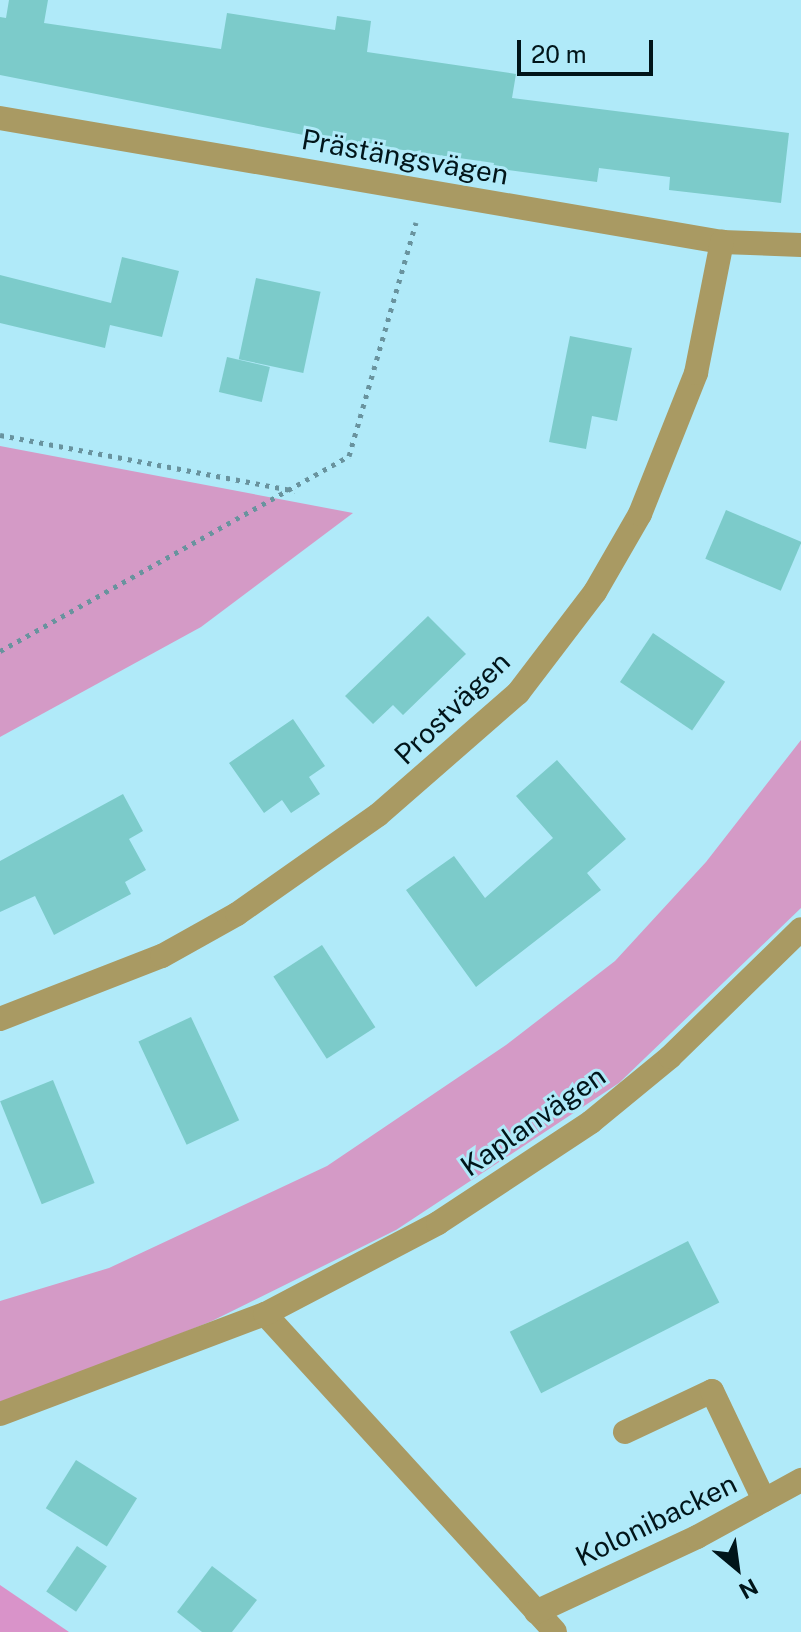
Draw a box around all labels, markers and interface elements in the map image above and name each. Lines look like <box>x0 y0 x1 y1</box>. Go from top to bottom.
scale bar <box>521 24 657 74</box>
text: 20 m <box>531 40 587 68</box>
street label: Prästängsvägen <box>299 122 511 192</box>
street label: Prostvägen <box>387 645 517 771</box>
street label: Kaplanvägen <box>454 1059 612 1183</box>
street label: Kolonibacken <box>570 1467 742 1573</box>
north arrow <box>697 1528 777 1608</box>
text: N <box>735 1573 762 1605</box>

